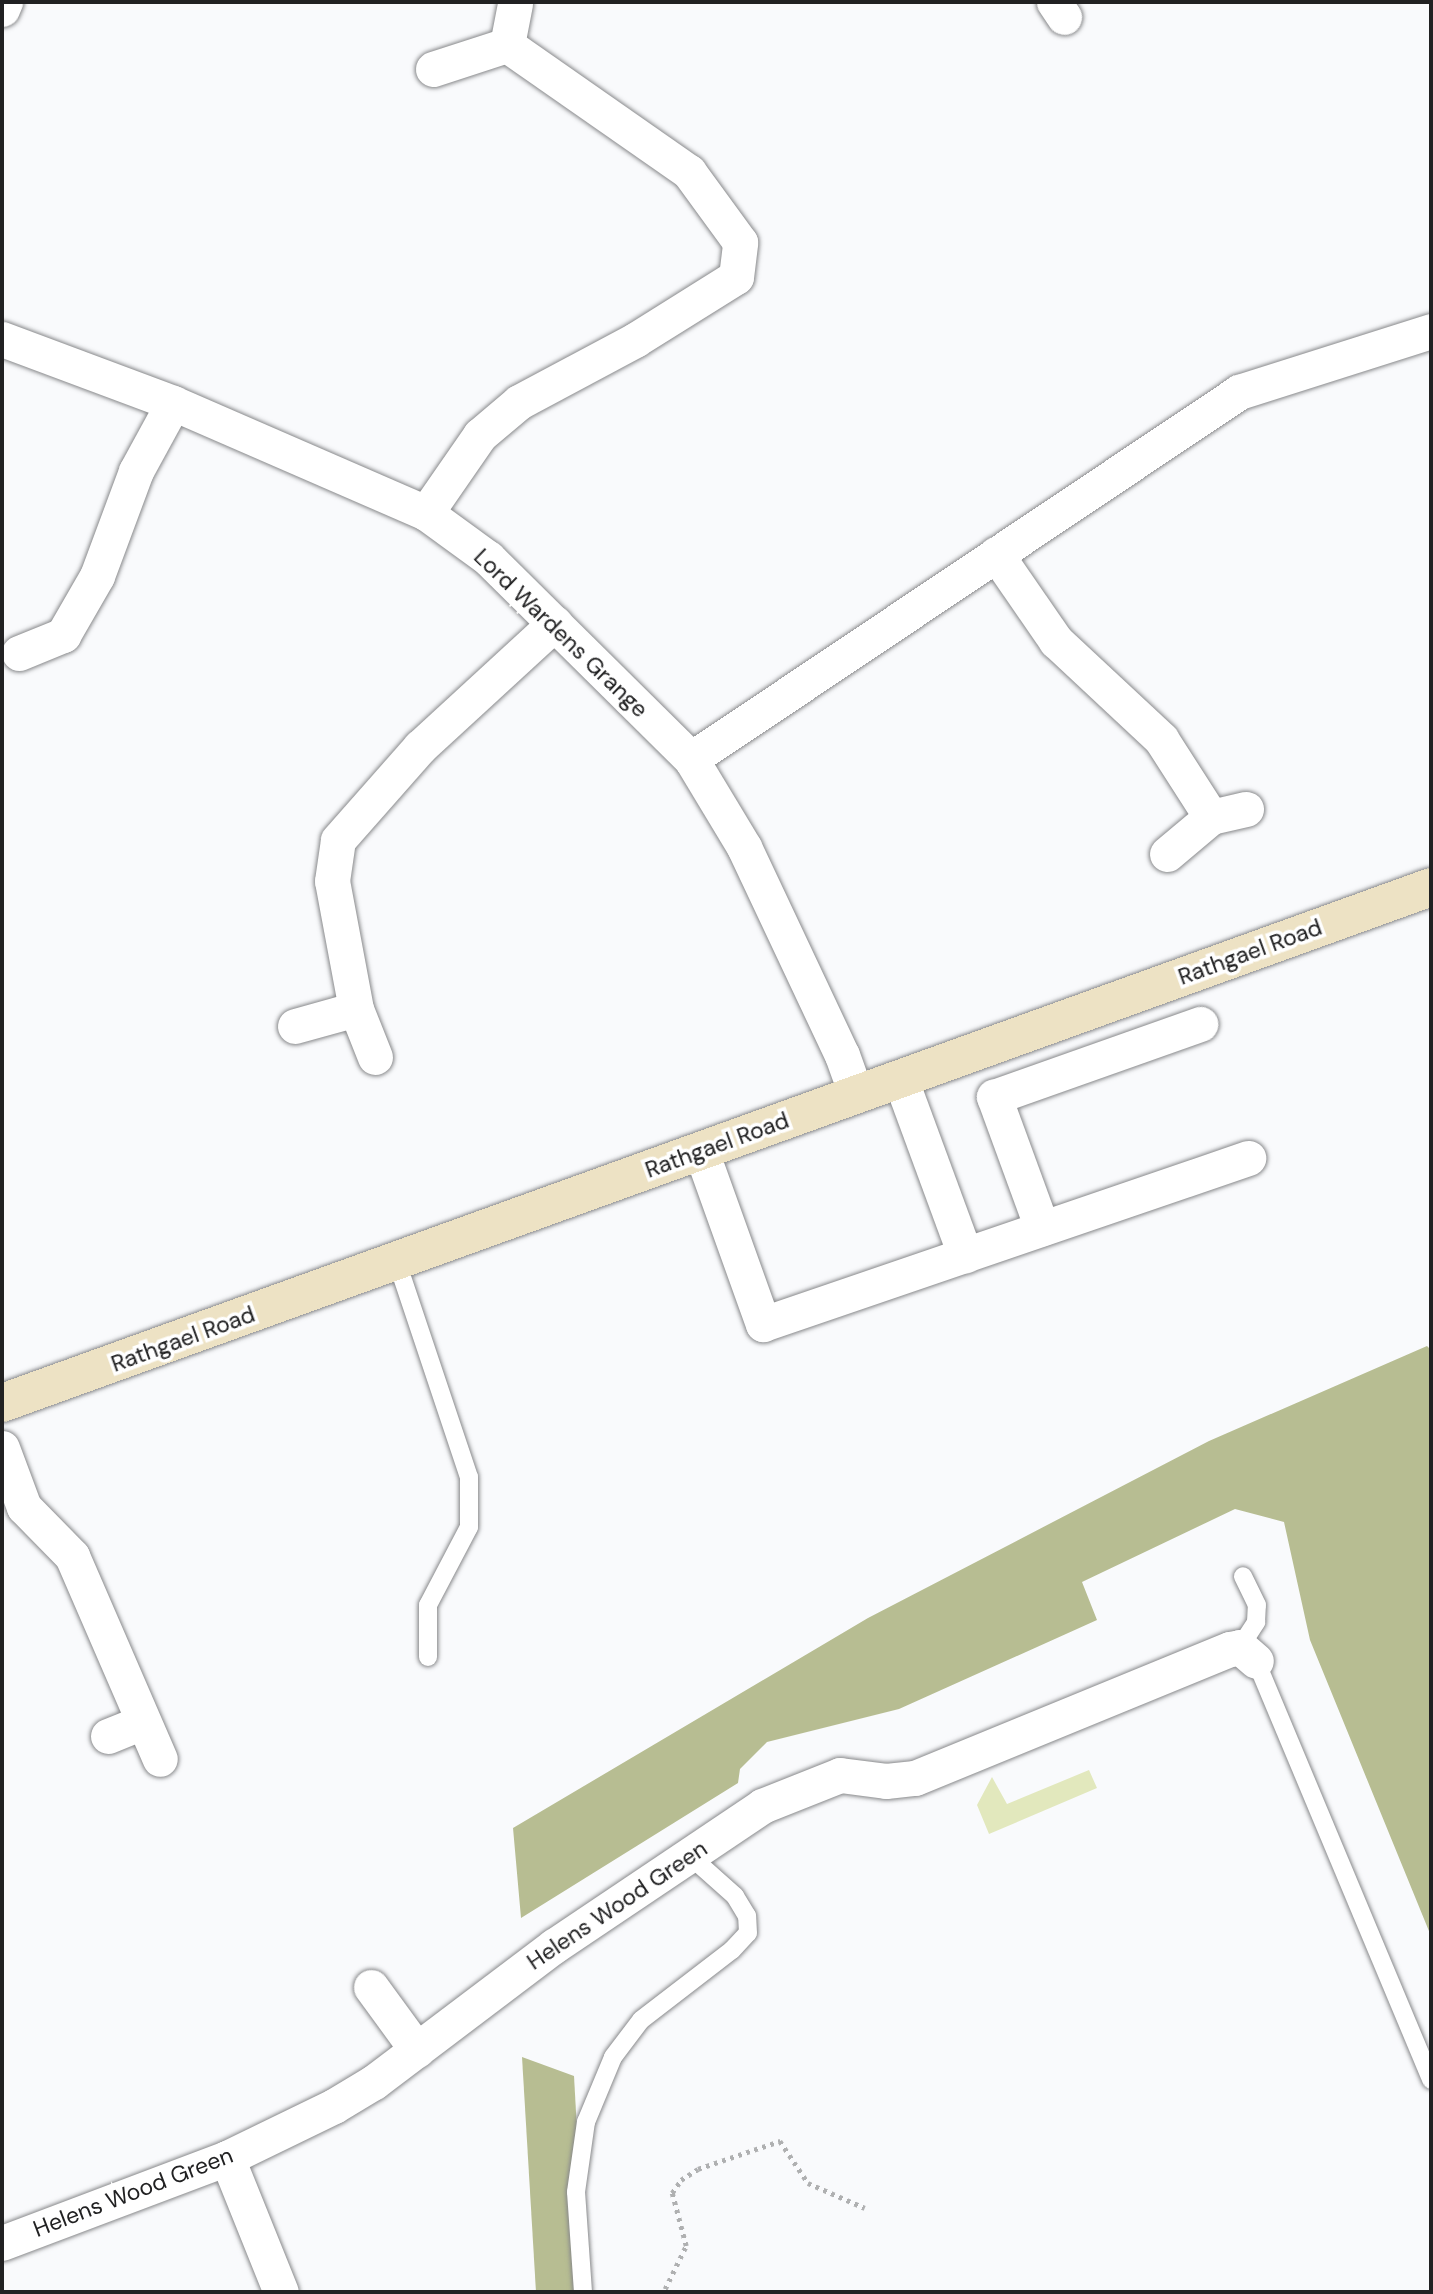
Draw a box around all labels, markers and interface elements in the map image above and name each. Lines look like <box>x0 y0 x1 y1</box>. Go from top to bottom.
street label: Lord Wardens Grange <box>468 543 654 723</box>
street label: Rathgael Road <box>1174 913 1326 991</box>
street label: Rathgael Road <box>641 1106 793 1184</box>
street label: Rathgael Road <box>107 1300 259 1378</box>
street label: Helens Wood Green <box>522 1834 712 1976</box>
street label: Helens Wood Green <box>29 2141 237 2243</box>

